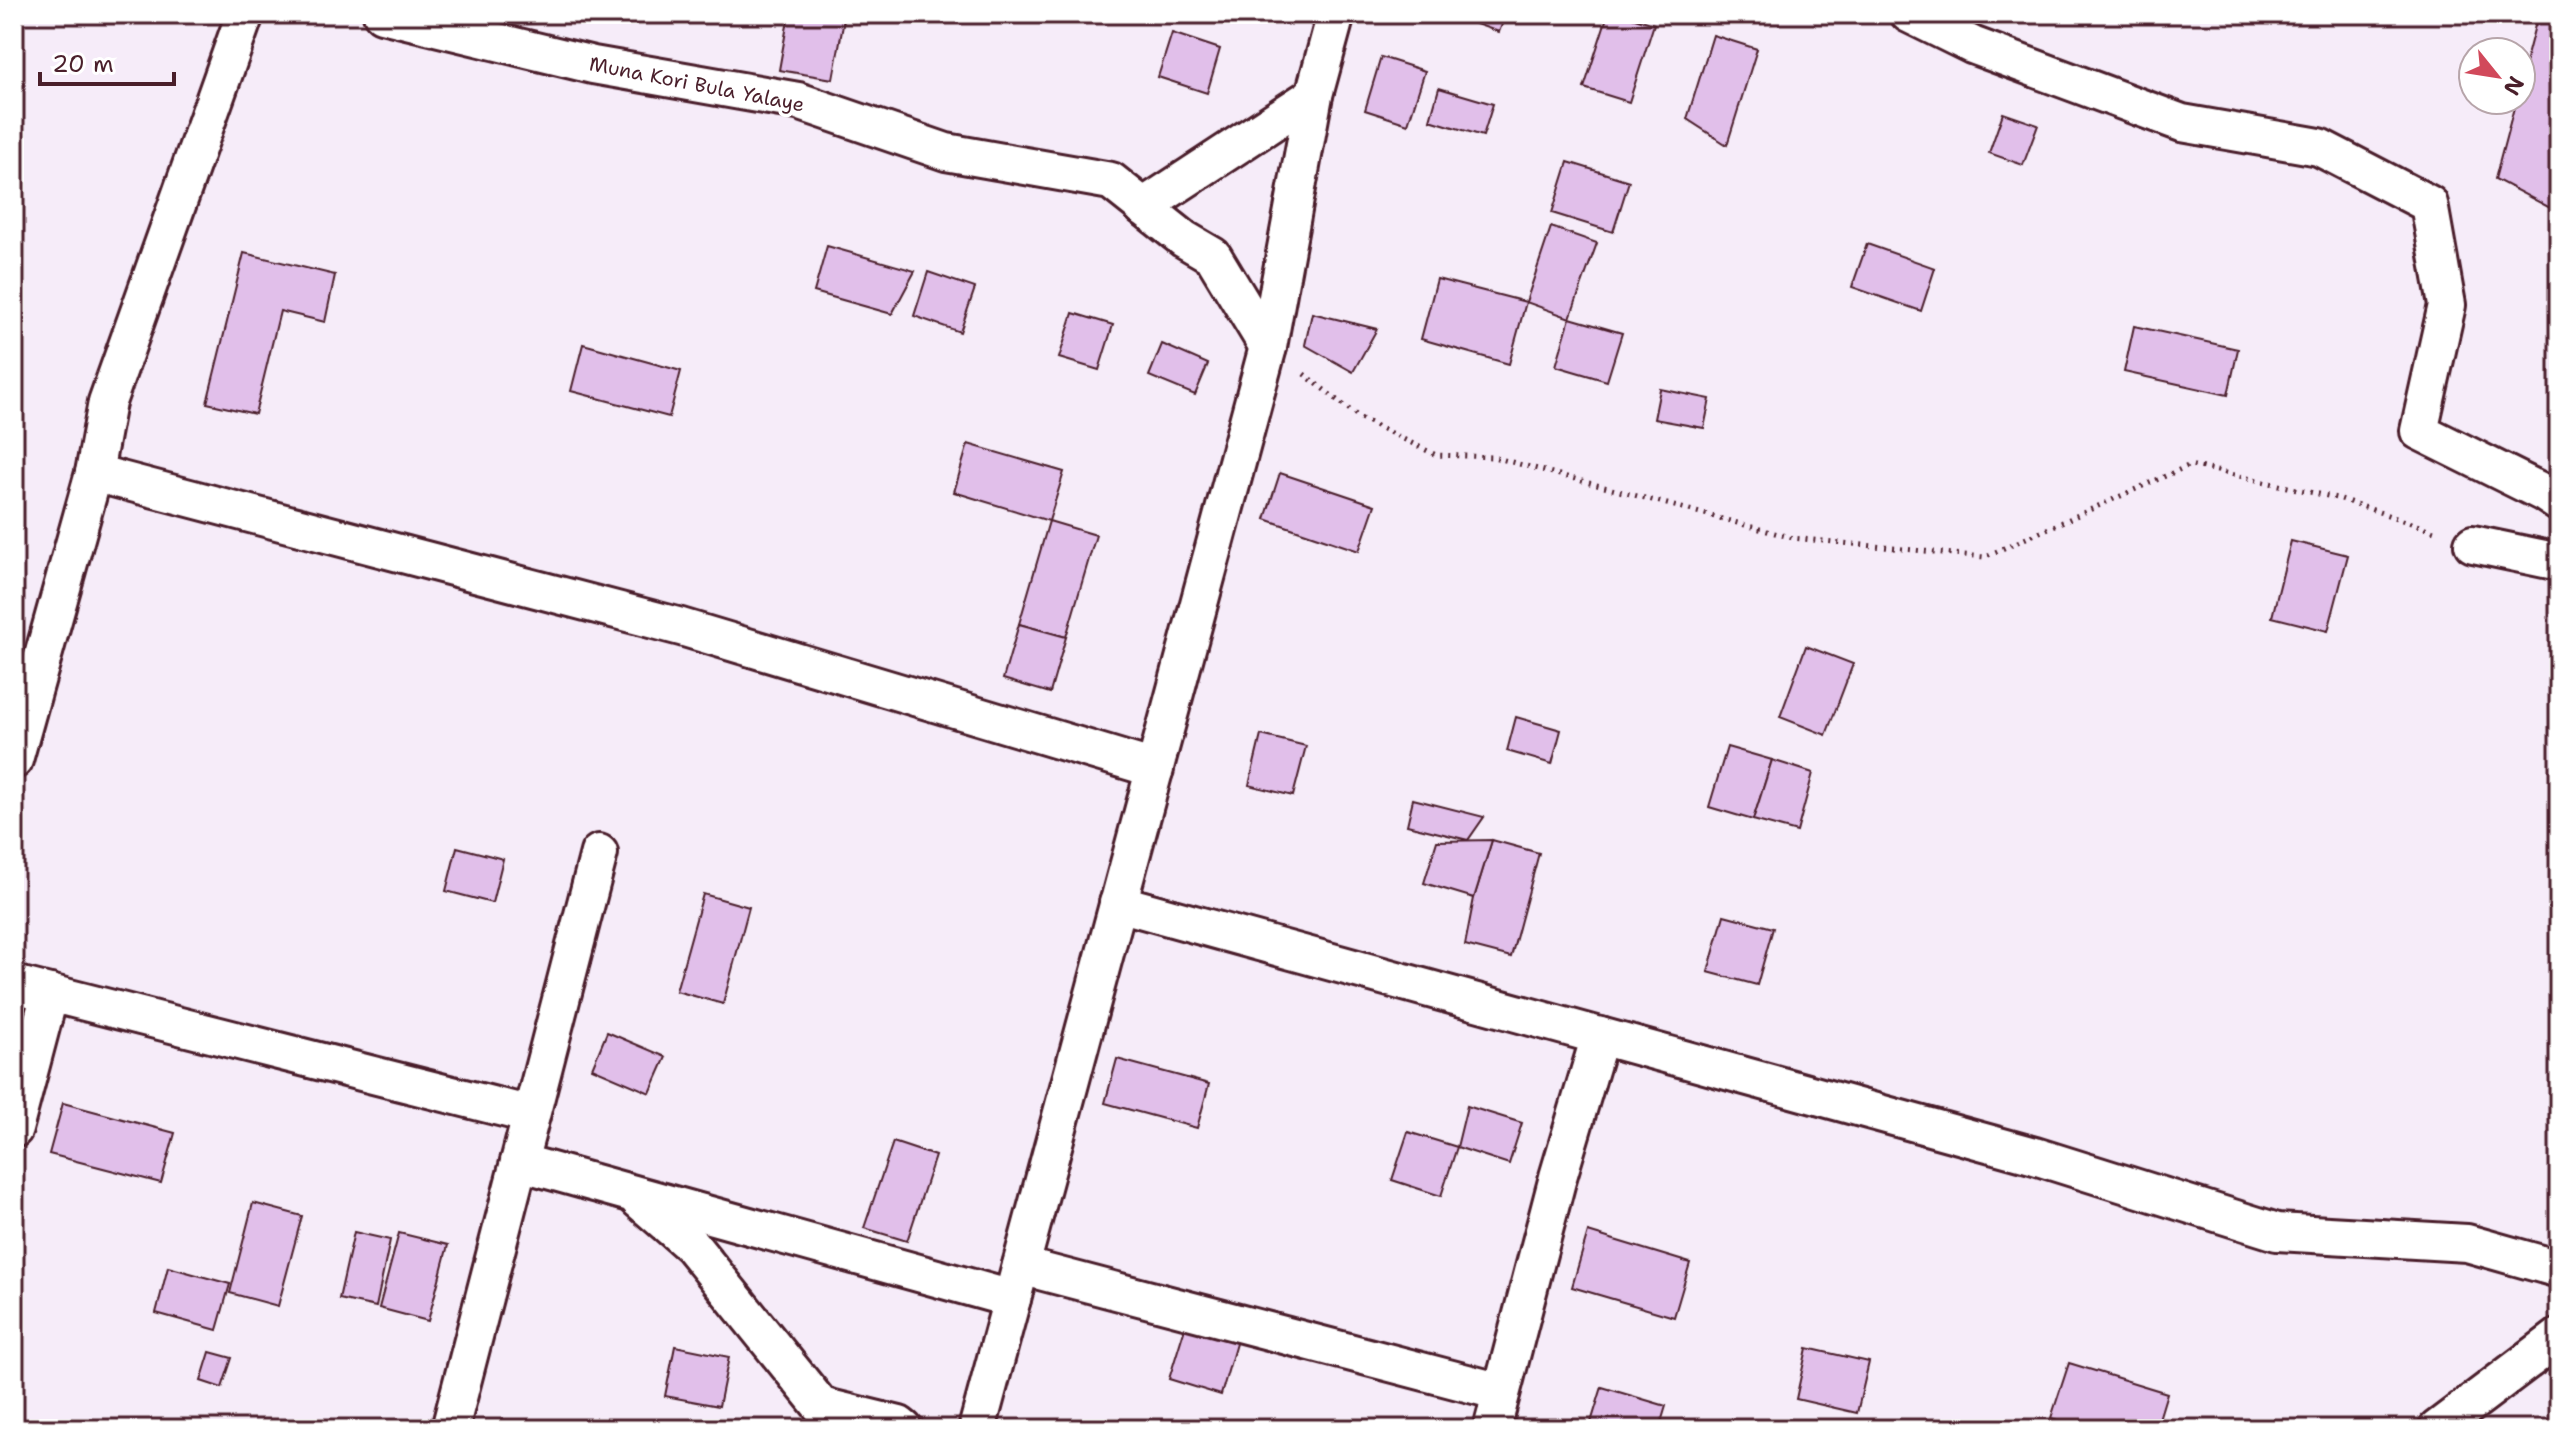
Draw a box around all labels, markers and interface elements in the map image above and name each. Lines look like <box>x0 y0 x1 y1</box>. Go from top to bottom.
scale bar <box>40 36 174 86</box>
north arrow <box>2457 36 2537 116</box>
text: 20 m <box>52 48 114 80</box>
street label: Muna Kori Bula Yalaye <box>587 50 807 118</box>
text: N <box>2497 71 2531 101</box>

